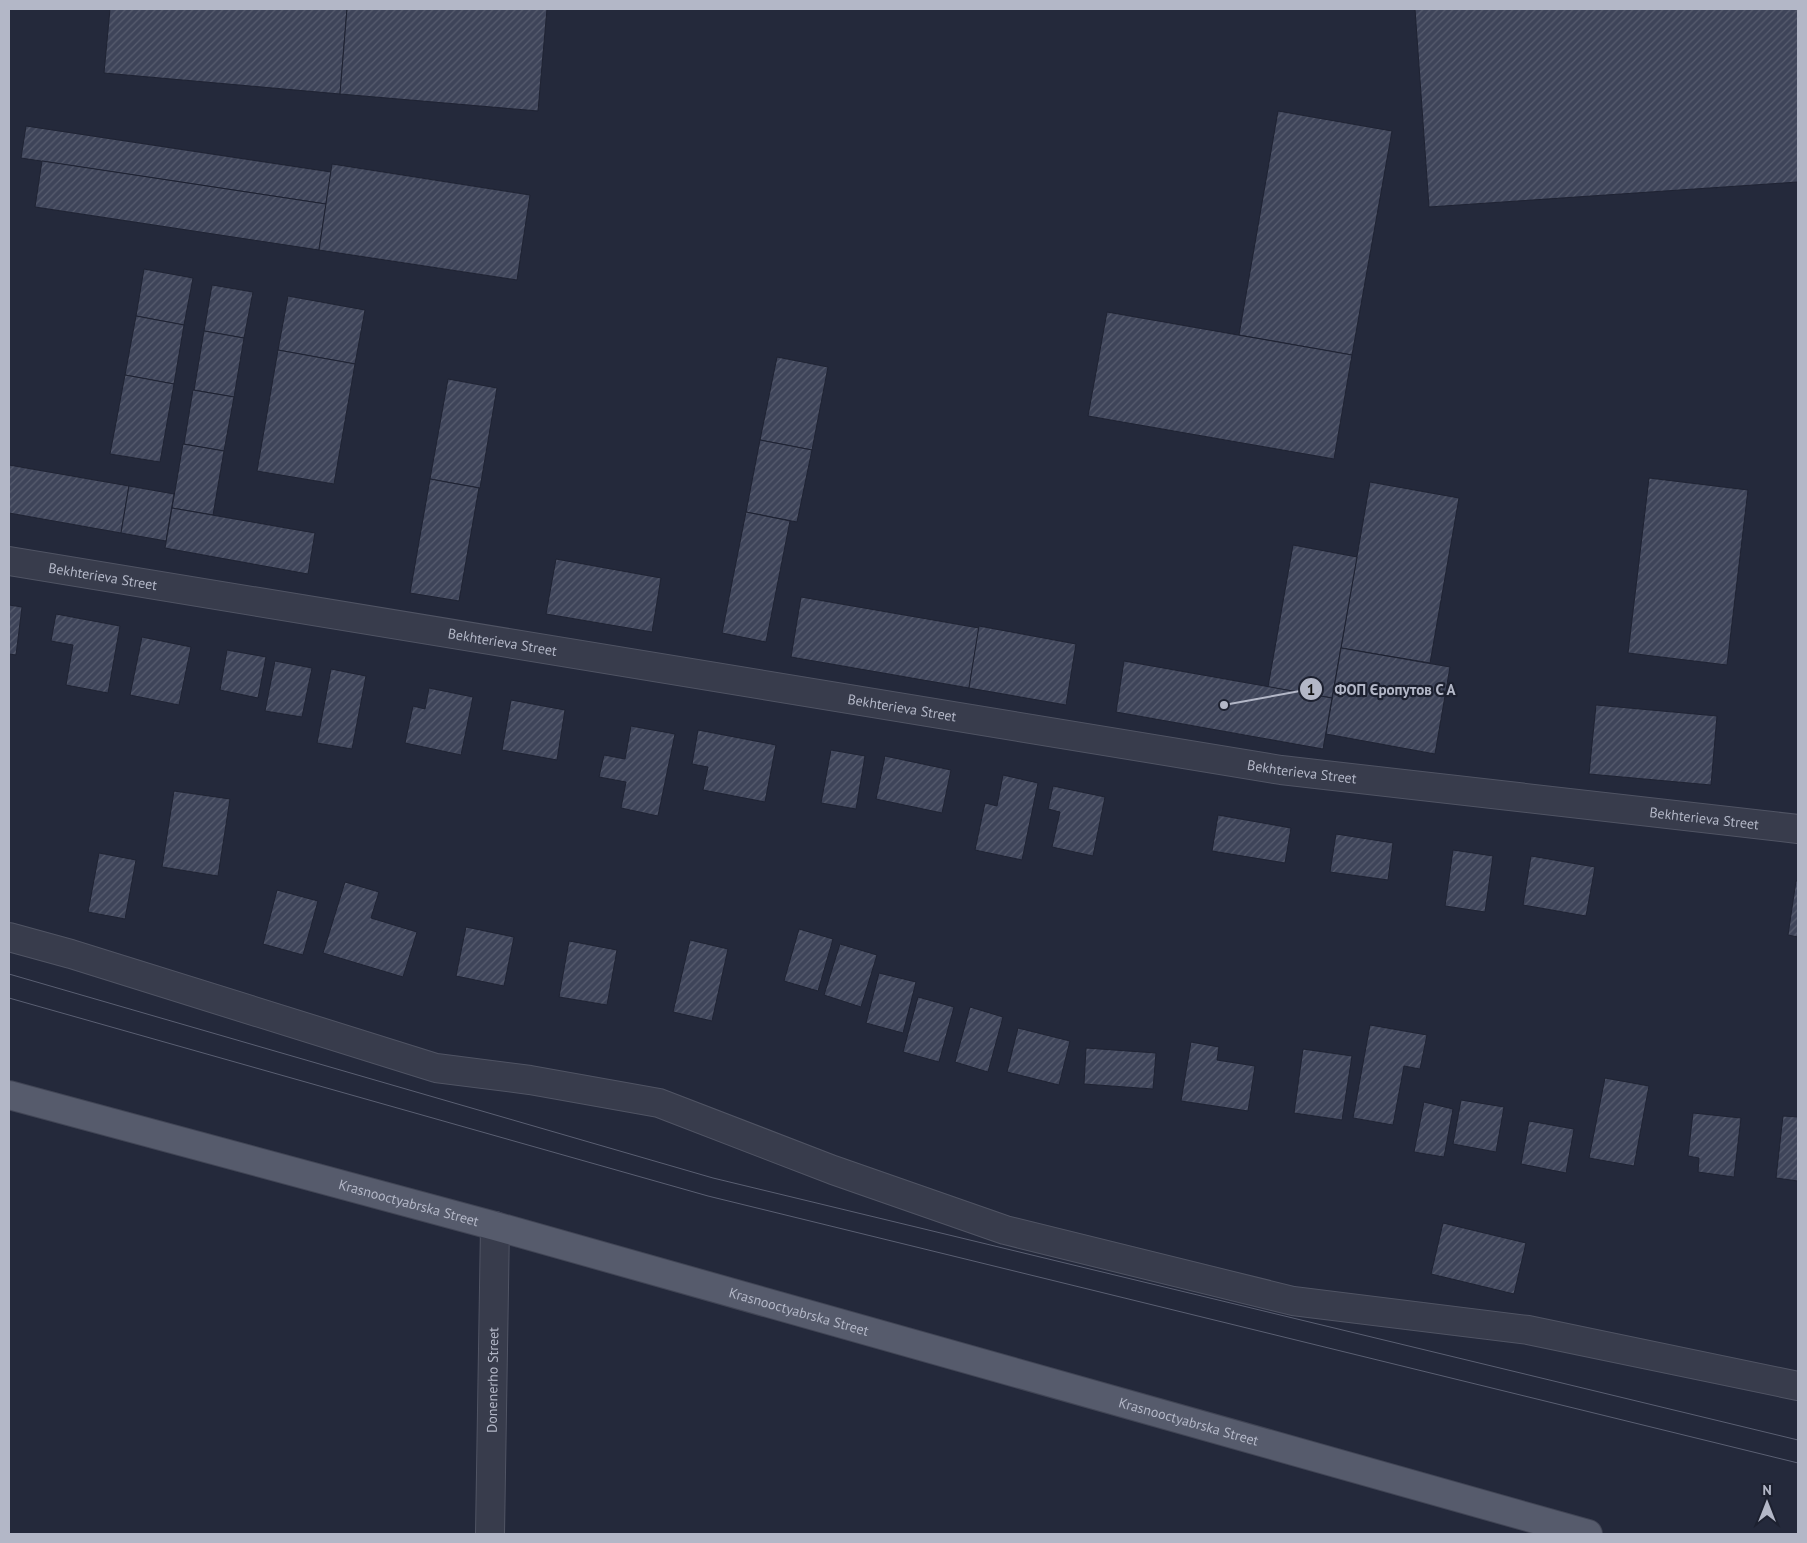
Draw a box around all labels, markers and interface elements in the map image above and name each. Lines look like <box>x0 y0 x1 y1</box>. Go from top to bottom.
street label: Bekhterieva Street <box>47 559 159 594</box>
street label: Bekhterieva Street <box>447 624 558 660</box>
callout: ФОП Єропутов С А <box>1299 674 1466 704</box>
text: 1 <box>1307 680 1315 699</box>
text: ФОП Єропутов С А <box>1335 680 1456 699</box>
street label: Bekhterieva Street <box>846 690 958 726</box>
street label: Bekhterieva Street <box>1246 756 1358 788</box>
street label: Bekhterieva Street <box>1649 803 1760 834</box>
street label: Krasnooctyabrska Street <box>337 1175 481 1230</box>
street label: Krasnooctyabrska Street <box>727 1283 871 1340</box>
street label: Donenerho Street <box>483 1327 502 1433</box>
street label: Krasnooctyabrska Street <box>1117 1393 1261 1450</box>
north arrow <box>1742 1478 1792 1528</box>
text: N <box>1762 1481 1772 1499</box>

